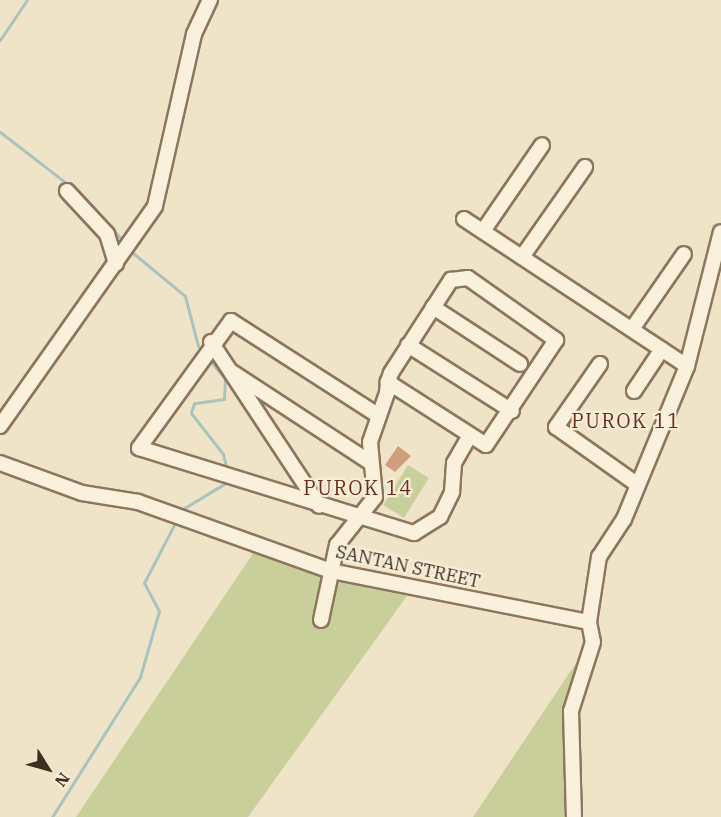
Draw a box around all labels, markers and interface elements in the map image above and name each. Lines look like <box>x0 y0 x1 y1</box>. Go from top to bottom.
district label: PUROK 11 <box>571 408 681 432</box>
district label: PUROK 14 <box>303 475 413 499</box>
street label: SANTAN STREET <box>334 541 482 593</box>
north arrow <box>18 739 78 799</box>
text: N <box>51 769 74 791</box>

